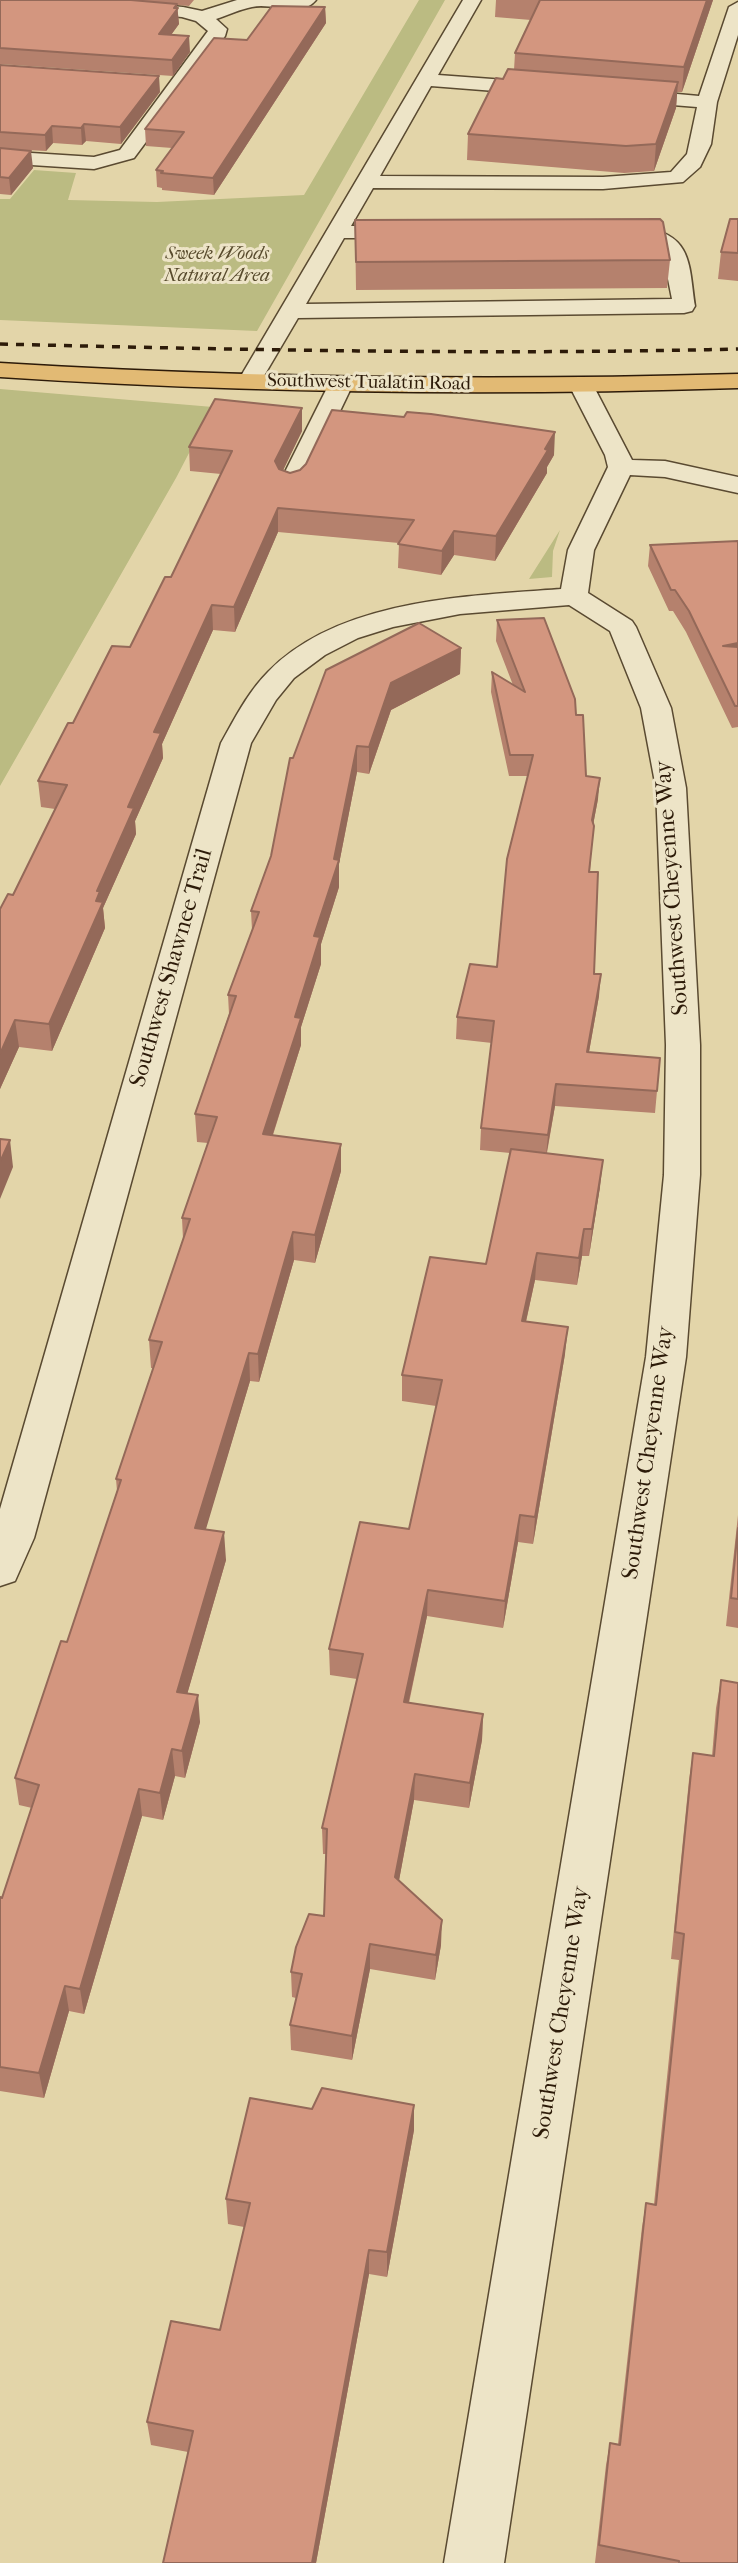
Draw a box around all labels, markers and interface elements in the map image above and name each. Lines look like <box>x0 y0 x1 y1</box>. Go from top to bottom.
park label: Sweek Woods Natural Area <box>164 243 270 287</box>
street label: Southwest Tualatin Road <box>267 370 471 396</box>
street label: Southwest Cheyenne Way <box>650 760 696 1016</box>
street label: Southwest Shawnee Trail <box>125 845 219 1091</box>
street label: Southwest Cheyenne Way <box>618 1325 680 1581</box>
street label: Southwest Cheyenne Way <box>528 1885 596 2141</box>

